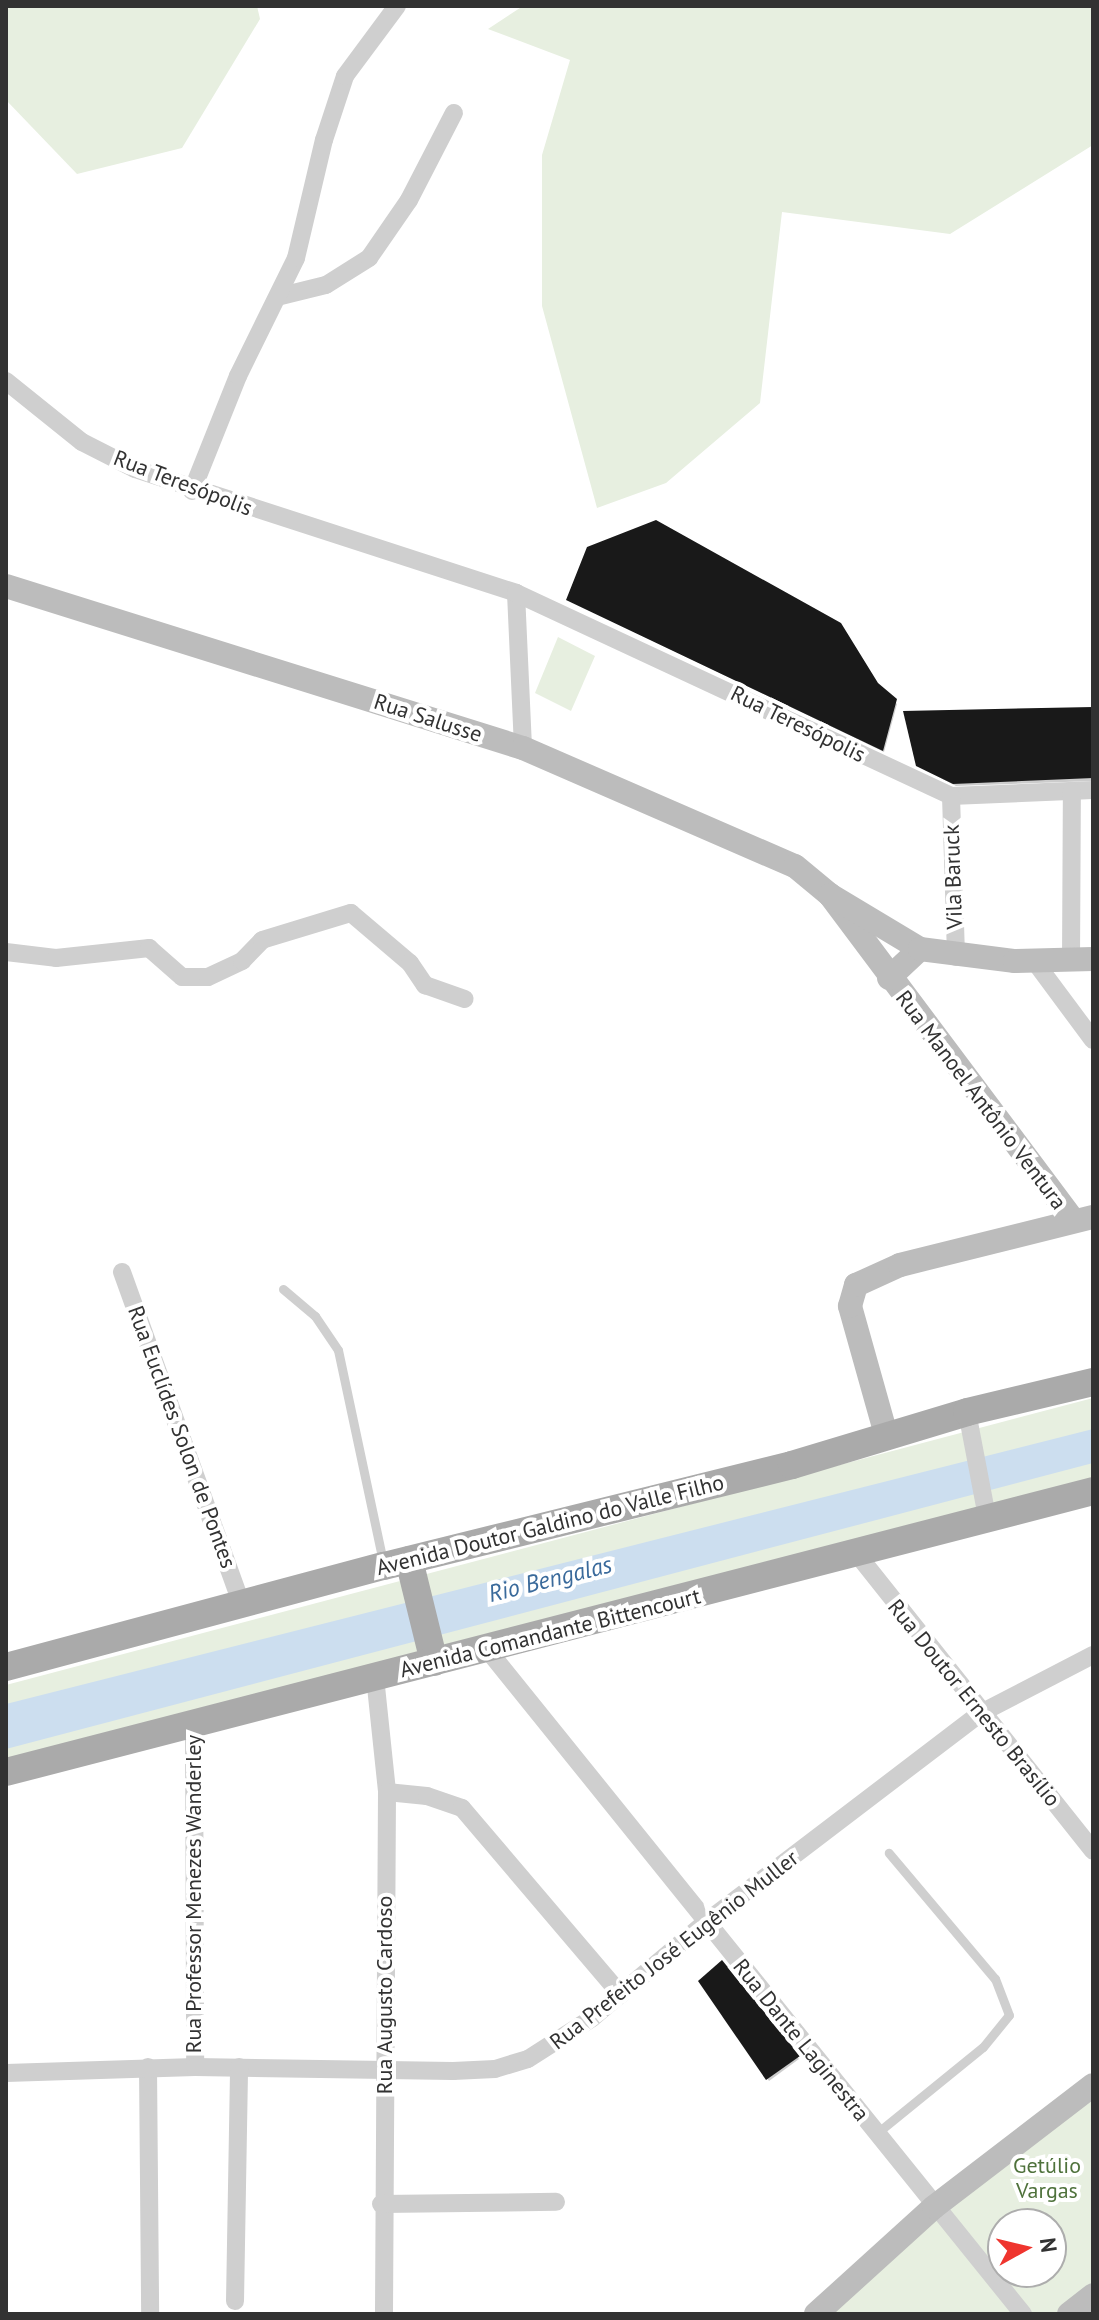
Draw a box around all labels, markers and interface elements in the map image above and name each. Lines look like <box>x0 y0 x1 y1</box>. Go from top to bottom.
street label: Rua Teresópolis <box>110 444 256 522</box>
street label: Rua Teresópolis <box>726 680 870 768</box>
street label: Rua Salusse <box>371 688 485 748</box>
street label: Vila Baruck <box>938 824 968 930</box>
street label: Rua Manoel Antônio Ventura <box>890 985 1072 1215</box>
street label: Rua Euclídes Solon de Pontes <box>122 1302 242 1572</box>
street label: Avenida Doutor Galdino do Valle Filho <box>373 1469 727 1581</box>
water label: Rio Bengalas <box>485 1550 615 1608</box>
street label: Avenida Comandante Bittencourt <box>397 1583 703 1683</box>
street label: Rua Doutor Ernesto Brasílio <box>882 1594 1066 1812</box>
street label: Rua Professor Menezes Wanderley <box>181 1734 207 2054</box>
street label: Rua Prefeito José Eugênio Muller <box>545 1845 803 2055</box>
street label: Rua Augusto Cardoso <box>372 1895 398 2095</box>
street label: Rua Dante Laginestra <box>727 1954 875 2126</box>
park label: Getúlio Vargas <box>1013 2152 1081 2204</box>
north arrow <box>987 2208 1067 2288</box>
text: N <box>1034 2236 1064 2254</box>

